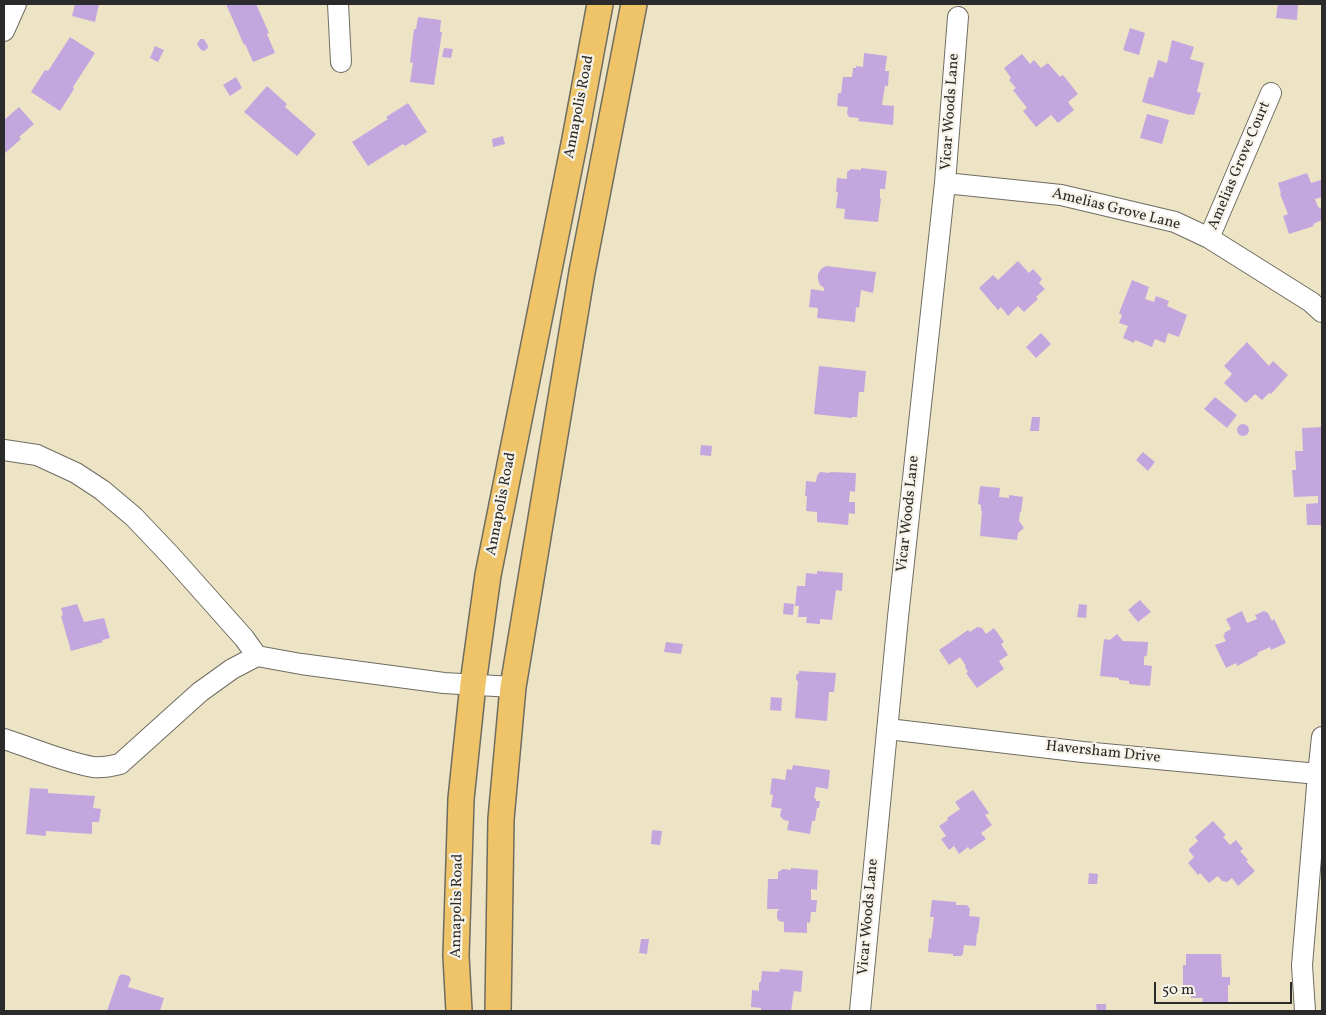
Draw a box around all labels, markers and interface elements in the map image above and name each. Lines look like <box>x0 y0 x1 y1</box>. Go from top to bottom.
street label: Vicar Woods Lane <box>938 53 964 171</box>
street label: Annapolis Road <box>561 54 599 160</box>
street label: Amelias Grove Court <box>1205 99 1275 233</box>
street label: Amelias Grove Lane <box>1050 185 1182 235</box>
street label: Annapolis Road <box>483 451 521 557</box>
street label: Vicar Woods Lane <box>894 455 924 573</box>
street label: Haversham Drive <box>1045 738 1161 768</box>
street label: Annapolis Road <box>448 854 468 958</box>
street label: Vicar Woods Lane <box>855 858 883 976</box>
scale bar <box>1156 972 1294 1004</box>
text: 50 m <box>1162 980 1194 1001</box>

